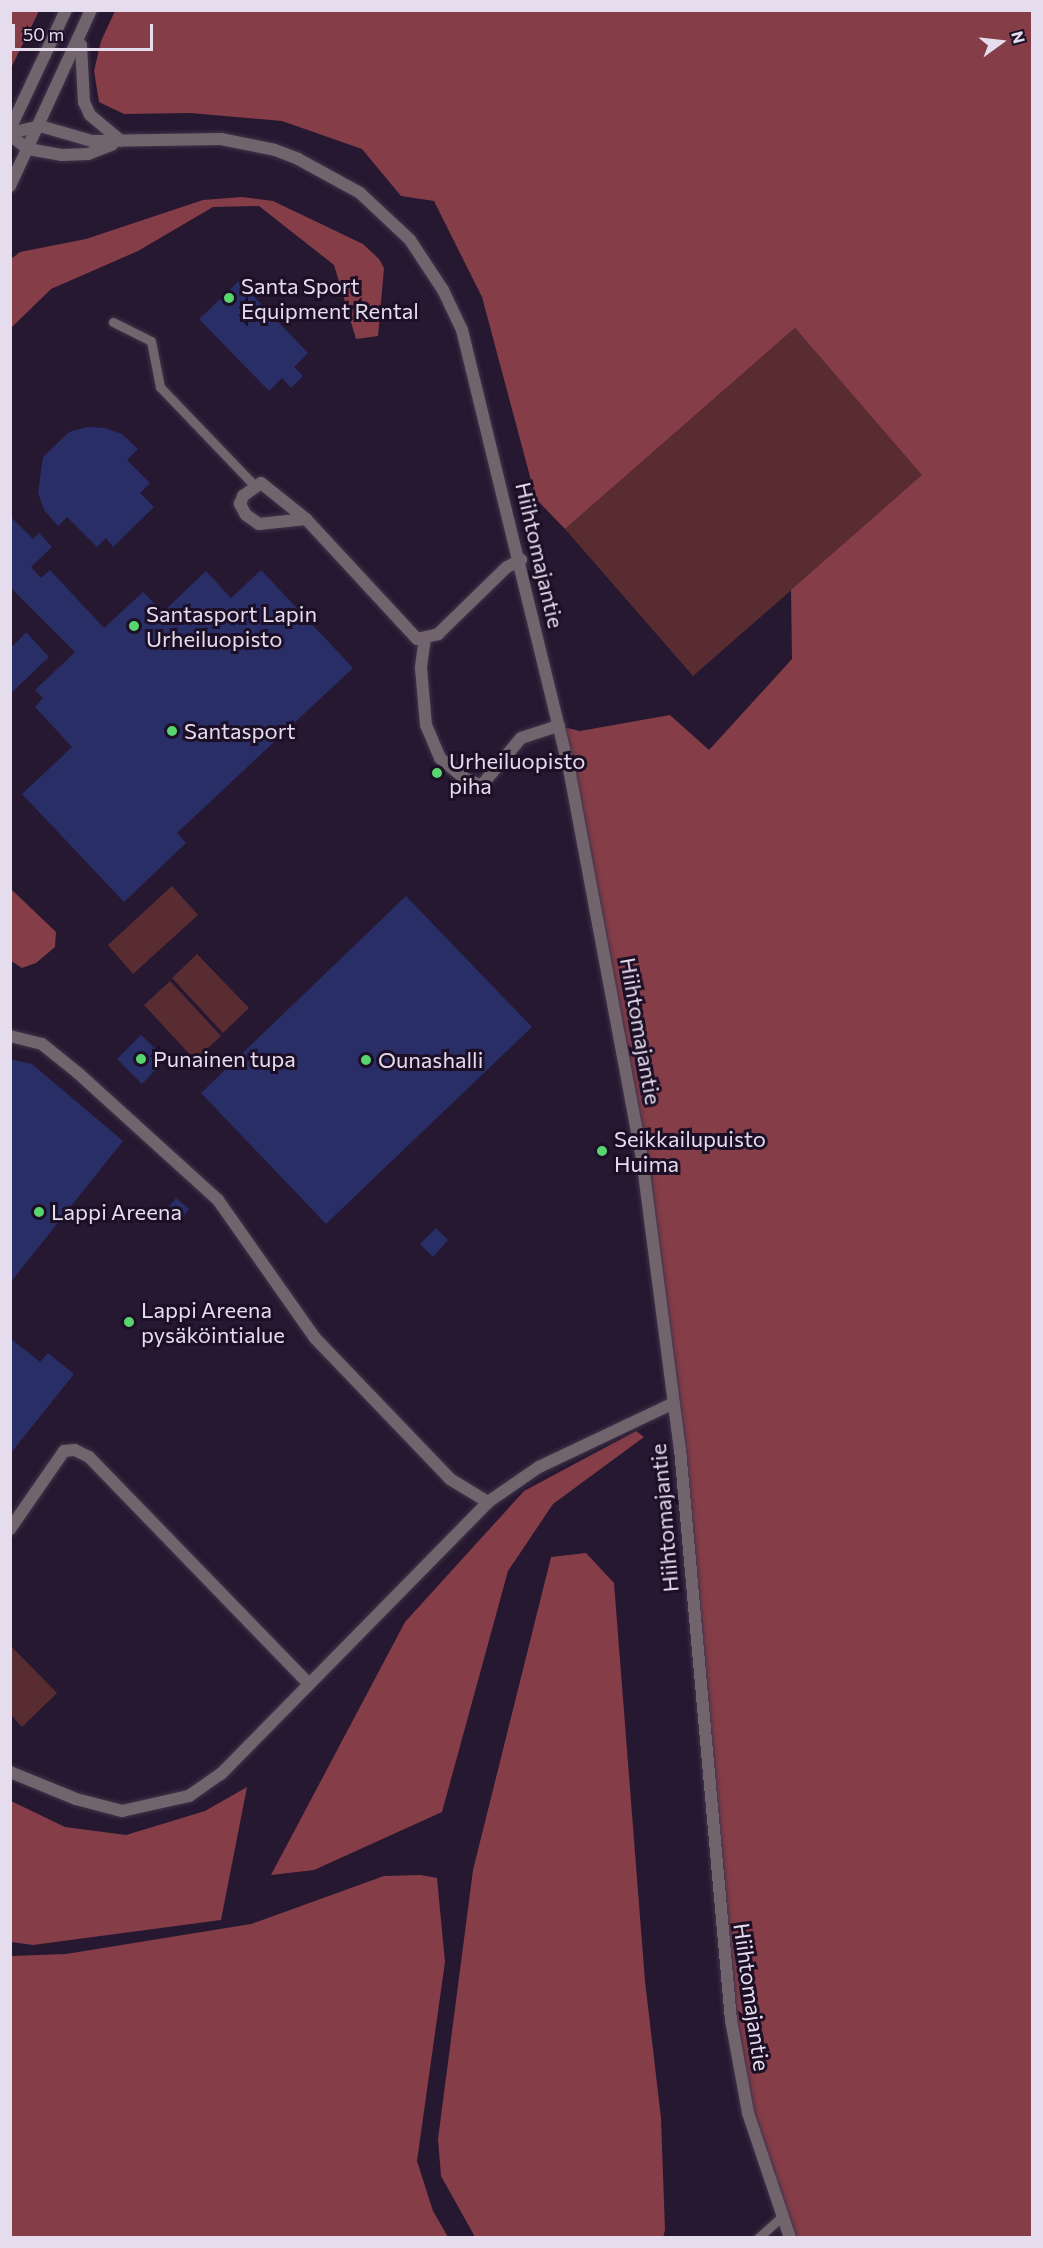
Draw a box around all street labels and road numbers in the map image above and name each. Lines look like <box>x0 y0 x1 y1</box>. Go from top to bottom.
street label: Hiihtomajantie <box>510 479 570 631</box>
street label: Hiihtomajantie <box>615 955 667 1107</box>
street label: Hiihtomajantie <box>644 1443 684 1593</box>
street label: Hiihtomajantie <box>729 1921 775 2073</box>

